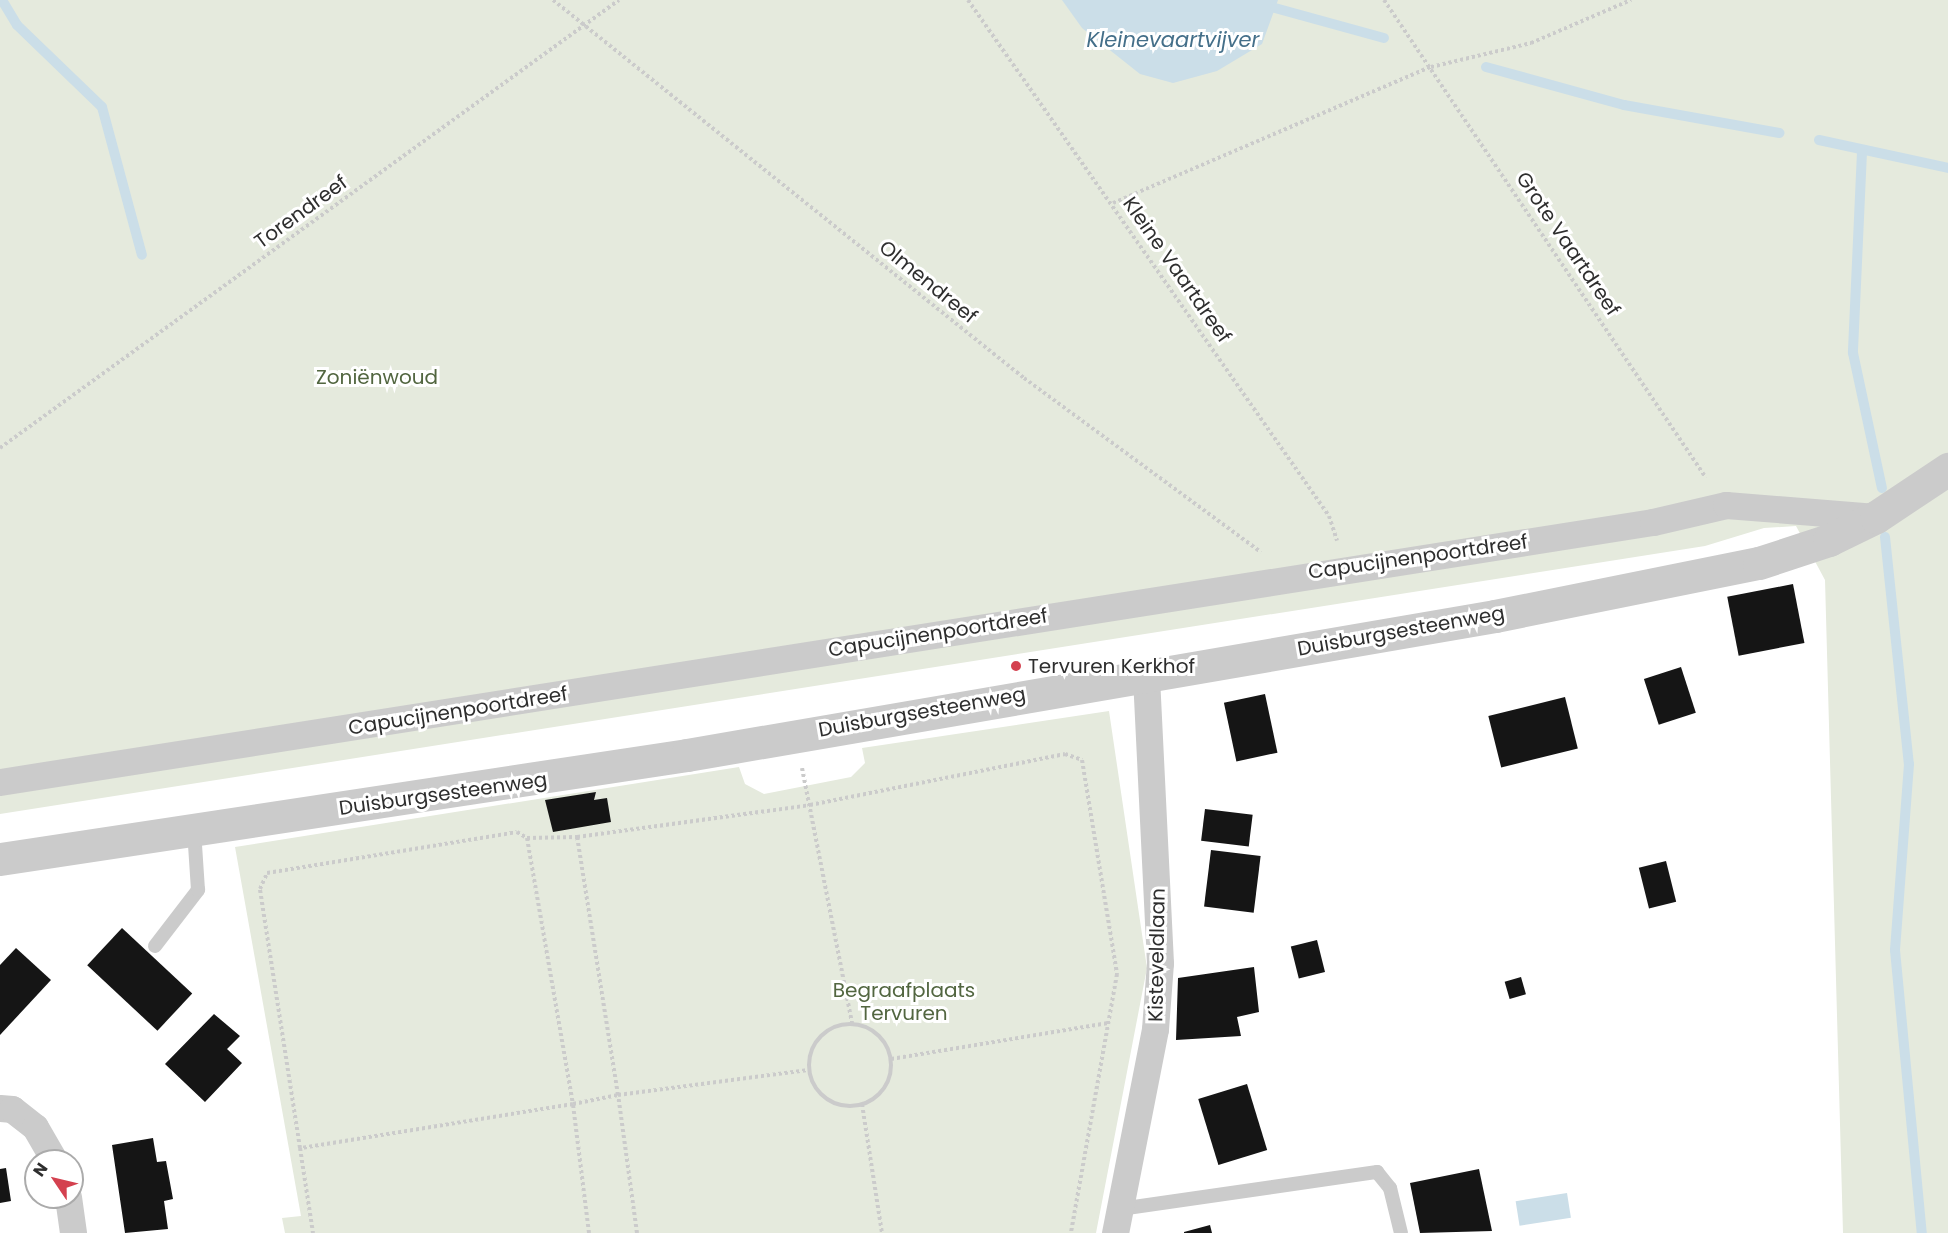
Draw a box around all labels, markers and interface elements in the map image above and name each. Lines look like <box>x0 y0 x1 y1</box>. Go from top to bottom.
water label: Kleinevaartvijver <box>1087 27 1259 53</box>
street label: Grote Vaartdreef <box>1511 167 1625 321</box>
street label: Torendreef <box>250 170 352 254</box>
street label: Kleine Vaartdreef <box>1118 192 1236 348</box>
street label: Olmendreef <box>874 235 982 329</box>
park label: Zoniënwoud <box>316 365 438 389</box>
street label: Capucijnenpoortdreef <box>1307 530 1529 584</box>
street label: Duisburgsesteenweg <box>1295 601 1507 661</box>
street label: Capucijnenpoortdreef <box>827 604 1049 662</box>
place label: Tervuren Kerkhof <box>1028 654 1195 678</box>
marker: Tervuren Kerkhof <box>1009 659 1023 673</box>
street label: Capucijnenpoortdreef <box>347 682 569 740</box>
street label: Duisburgsesteenweg <box>816 682 1028 742</box>
street label: Duisburgsesteenweg <box>337 767 549 821</box>
street label: Kisteveldlaan <box>1144 888 1170 1022</box>
park label: Begraafplaats Tervuren <box>833 979 975 1026</box>
north arrow <box>24 1149 84 1209</box>
text: N <box>28 1158 53 1181</box>

